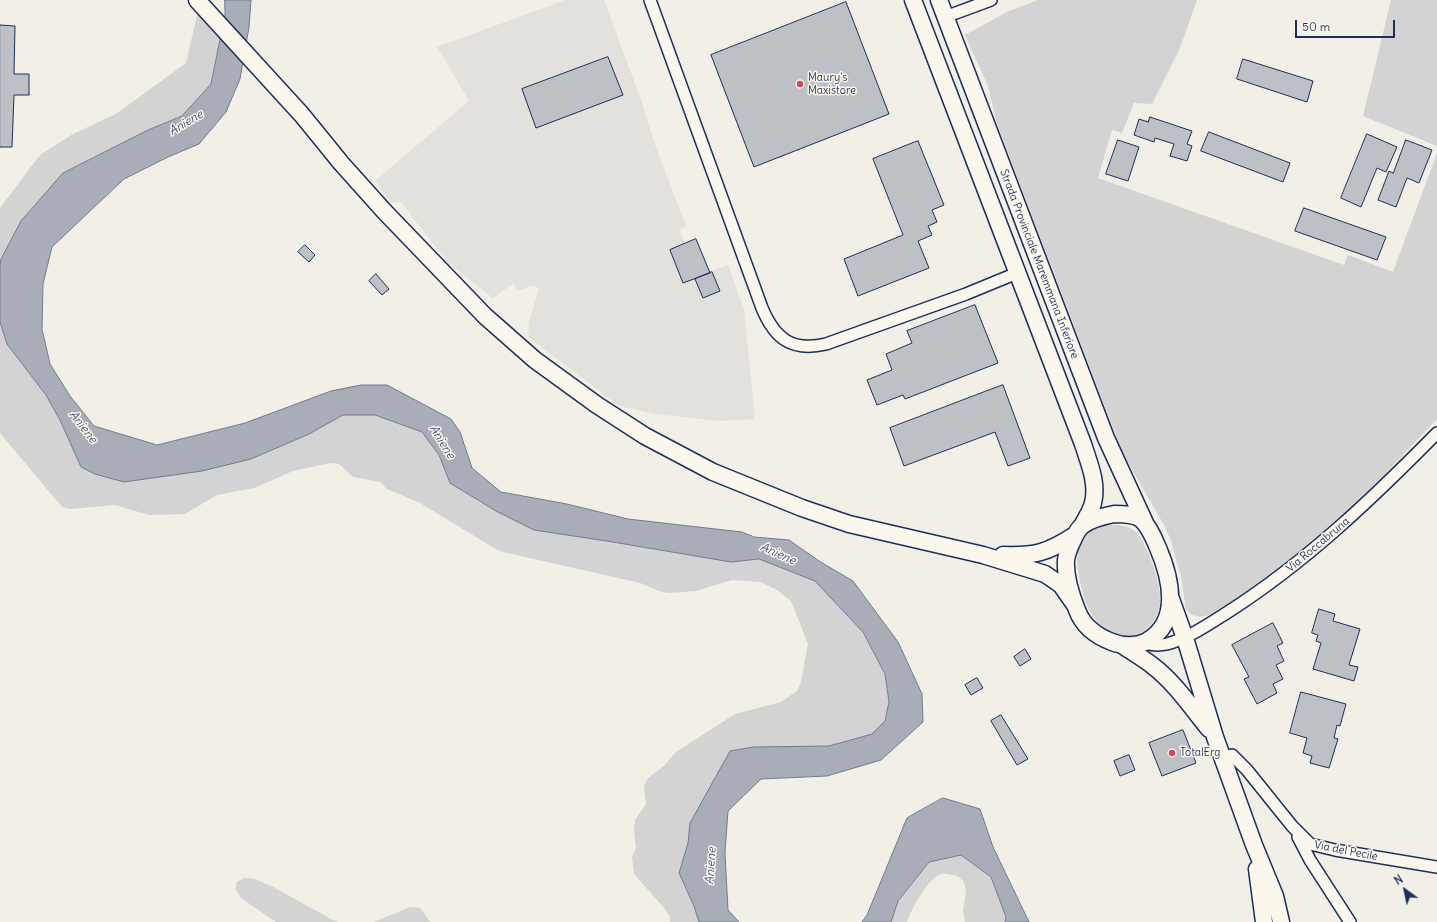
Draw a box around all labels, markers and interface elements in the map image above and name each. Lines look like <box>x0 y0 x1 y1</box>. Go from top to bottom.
scale bar <box>1297 12 1397 38</box>
text: 50 m <box>1302 19 1330 34</box>
place label: Maury's Maxistore <box>808 71 856 97</box>
marker: Maury's Maxistore <box>795 79 805 89</box>
water label: Aniene <box>166 107 206 139</box>
street label: Strada Provinciale Maremmana Inferiore <box>997 167 1081 361</box>
water label: Aniene <box>66 408 100 446</box>
water label: Aniene <box>426 422 458 462</box>
street label: Via Roccabruna <box>1284 515 1352 575</box>
water label: Aniene <box>758 540 798 568</box>
place label: TotalErg <box>1180 746 1221 760</box>
marker: TotalErg <box>1167 748 1177 758</box>
street label: Via del Pecile <box>1313 838 1379 864</box>
water label: Aniene <box>703 847 719 885</box>
north arrow <box>1385 870 1425 910</box>
text: N <box>1391 872 1405 888</box>

